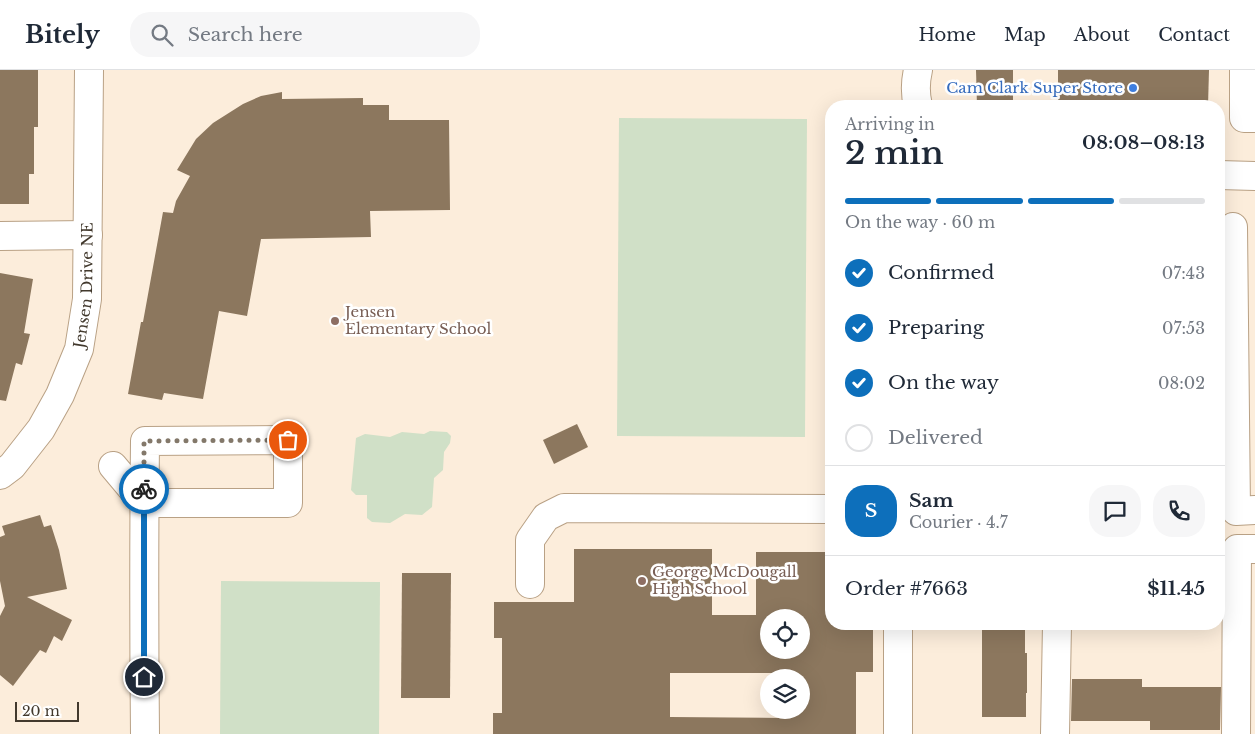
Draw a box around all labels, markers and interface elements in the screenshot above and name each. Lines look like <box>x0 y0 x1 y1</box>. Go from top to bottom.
search box <box>130 12 480 57</box>
text: Bitely <box>25 20 100 49</box>
icon: search <box>148 21 176 49</box>
text: Search here <box>188 23 303 46</box>
text: Home <box>918 24 976 46</box>
text: Map <box>1004 24 1046 46</box>
text: About <box>1074 24 1130 46</box>
text: Contact <box>1158 24 1230 46</box>
place label: Cam Clark Super Store <box>946 78 1123 97</box>
marker: Cam Clark Super Store <box>1127 82 1139 94</box>
text: Arriving in <box>845 114 935 134</box>
text: 08:08–08:13 <box>1082 131 1205 154</box>
text: 2 min <box>845 133 944 173</box>
text: On the way · 60 m <box>845 212 995 232</box>
street label: Jensen Drive NE <box>69 222 97 351</box>
icon: check <box>845 259 873 287</box>
text: Confirmed <box>888 261 994 284</box>
text: 07:43 <box>1162 263 1205 283</box>
place label: Jensen Elementary School <box>343 302 492 338</box>
icon: check <box>845 314 873 342</box>
marker: Jensen Elementary School <box>329 315 341 327</box>
text: Preparing <box>888 316 984 339</box>
text: 07:53 <box>1162 318 1205 338</box>
icon: check <box>845 369 873 397</box>
text: On the way <box>888 371 999 394</box>
text: 08:02 <box>1158 373 1205 393</box>
pin <box>267 419 309 461</box>
icon: bag <box>274 426 302 454</box>
text: Delivered <box>888 426 983 449</box>
courier <box>119 464 169 514</box>
icon: bike <box>130 475 158 503</box>
button: chat <box>1089 485 1141 537</box>
button: phone <box>1153 485 1205 537</box>
text: Sam <box>909 489 954 512</box>
text: S <box>865 499 877 522</box>
text: Courier · 4.7 <box>909 512 1008 532</box>
place label: George McDougall High School <box>652 562 797 598</box>
marker: George McDougall High School <box>636 575 648 587</box>
text: Order #7663 <box>845 577 968 600</box>
text: $11.45 <box>1147 577 1205 600</box>
map controls <box>760 609 810 719</box>
button: locate <box>760 609 810 659</box>
pin <box>123 656 165 698</box>
icon: home <box>130 663 158 691</box>
button: layers <box>760 669 810 719</box>
scale bar <box>15 699 79 722</box>
text: 20 m <box>22 702 60 720</box>

